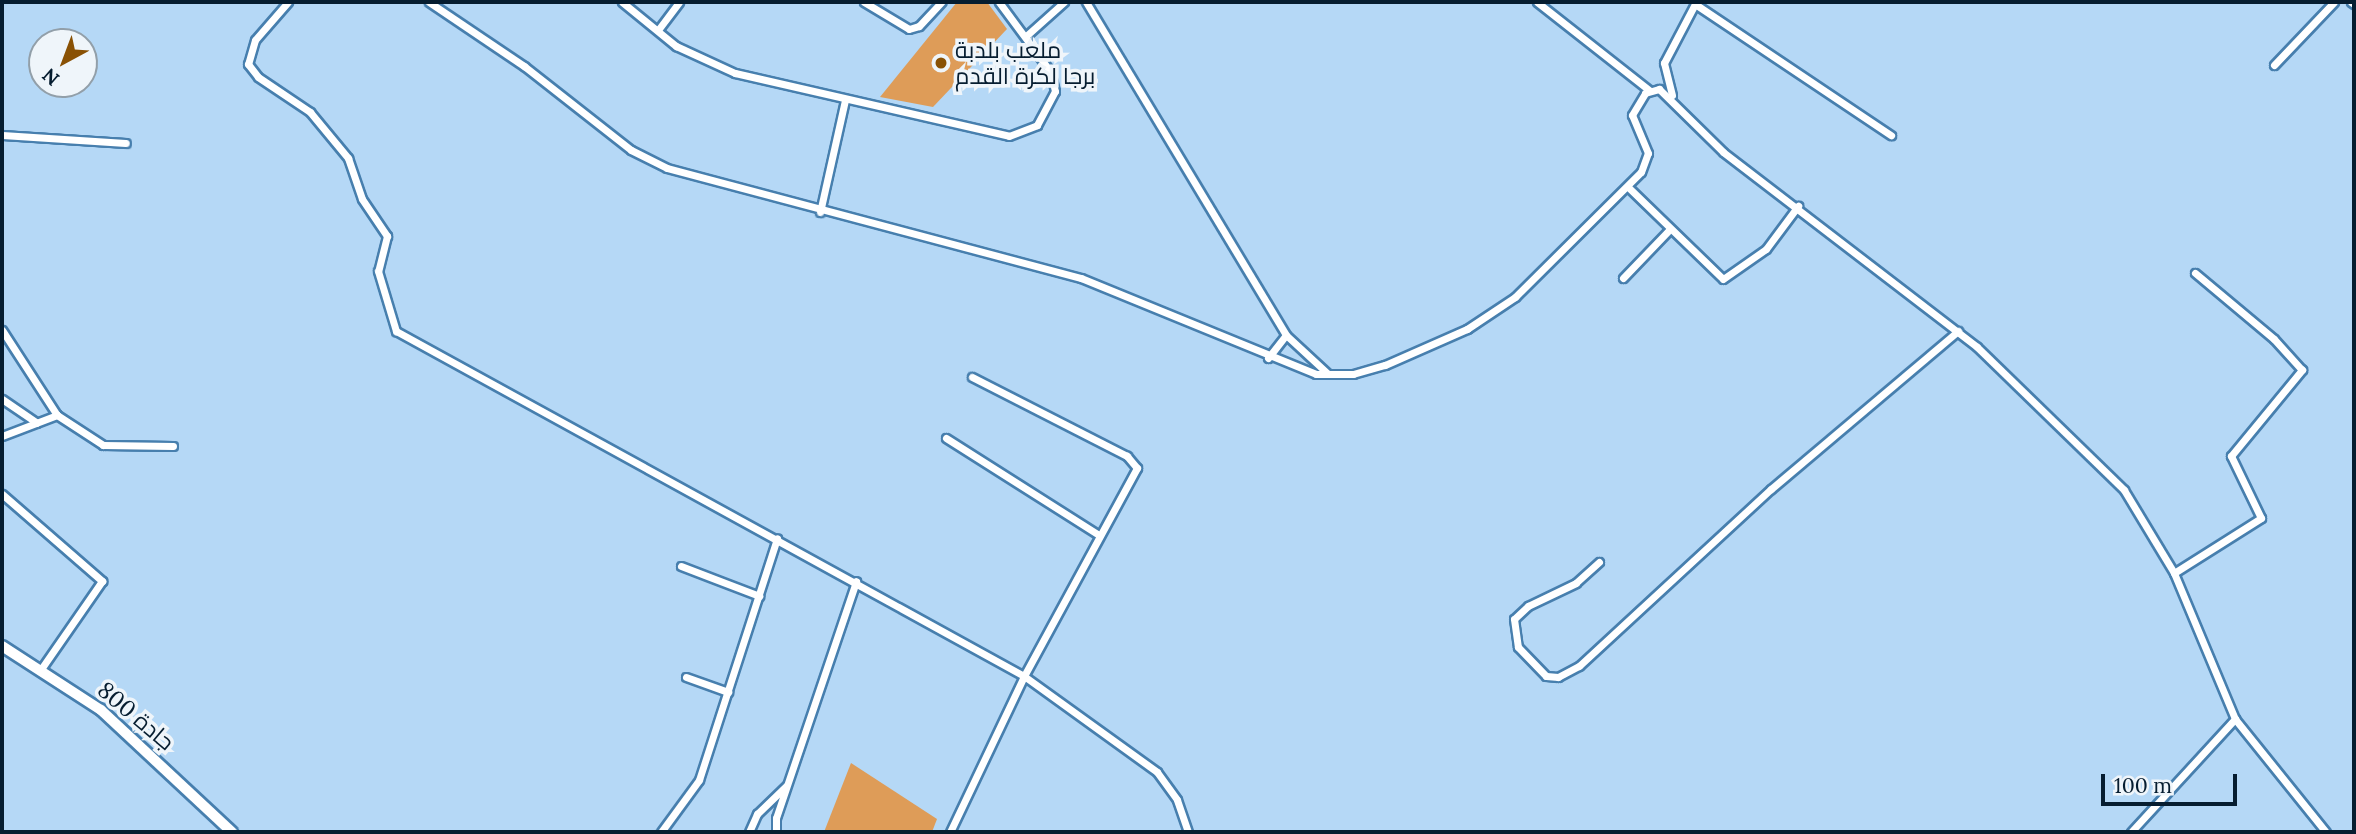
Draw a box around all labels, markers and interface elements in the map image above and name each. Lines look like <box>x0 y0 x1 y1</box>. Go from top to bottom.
north arrow <box>28 28 98 98</box>
place label: ملعب بلدبة برجا لكرة القدم <box>955 36 1095 90</box>
marker: ملعب بلدبة برجا لكرة القدم <box>933 55 949 71</box>
text: N <box>37 63 64 91</box>
street label: جادة 800 <box>92 676 180 756</box>
scale bar <box>2104 760 2240 804</box>
text: 100 m <box>2114 772 2172 799</box>

